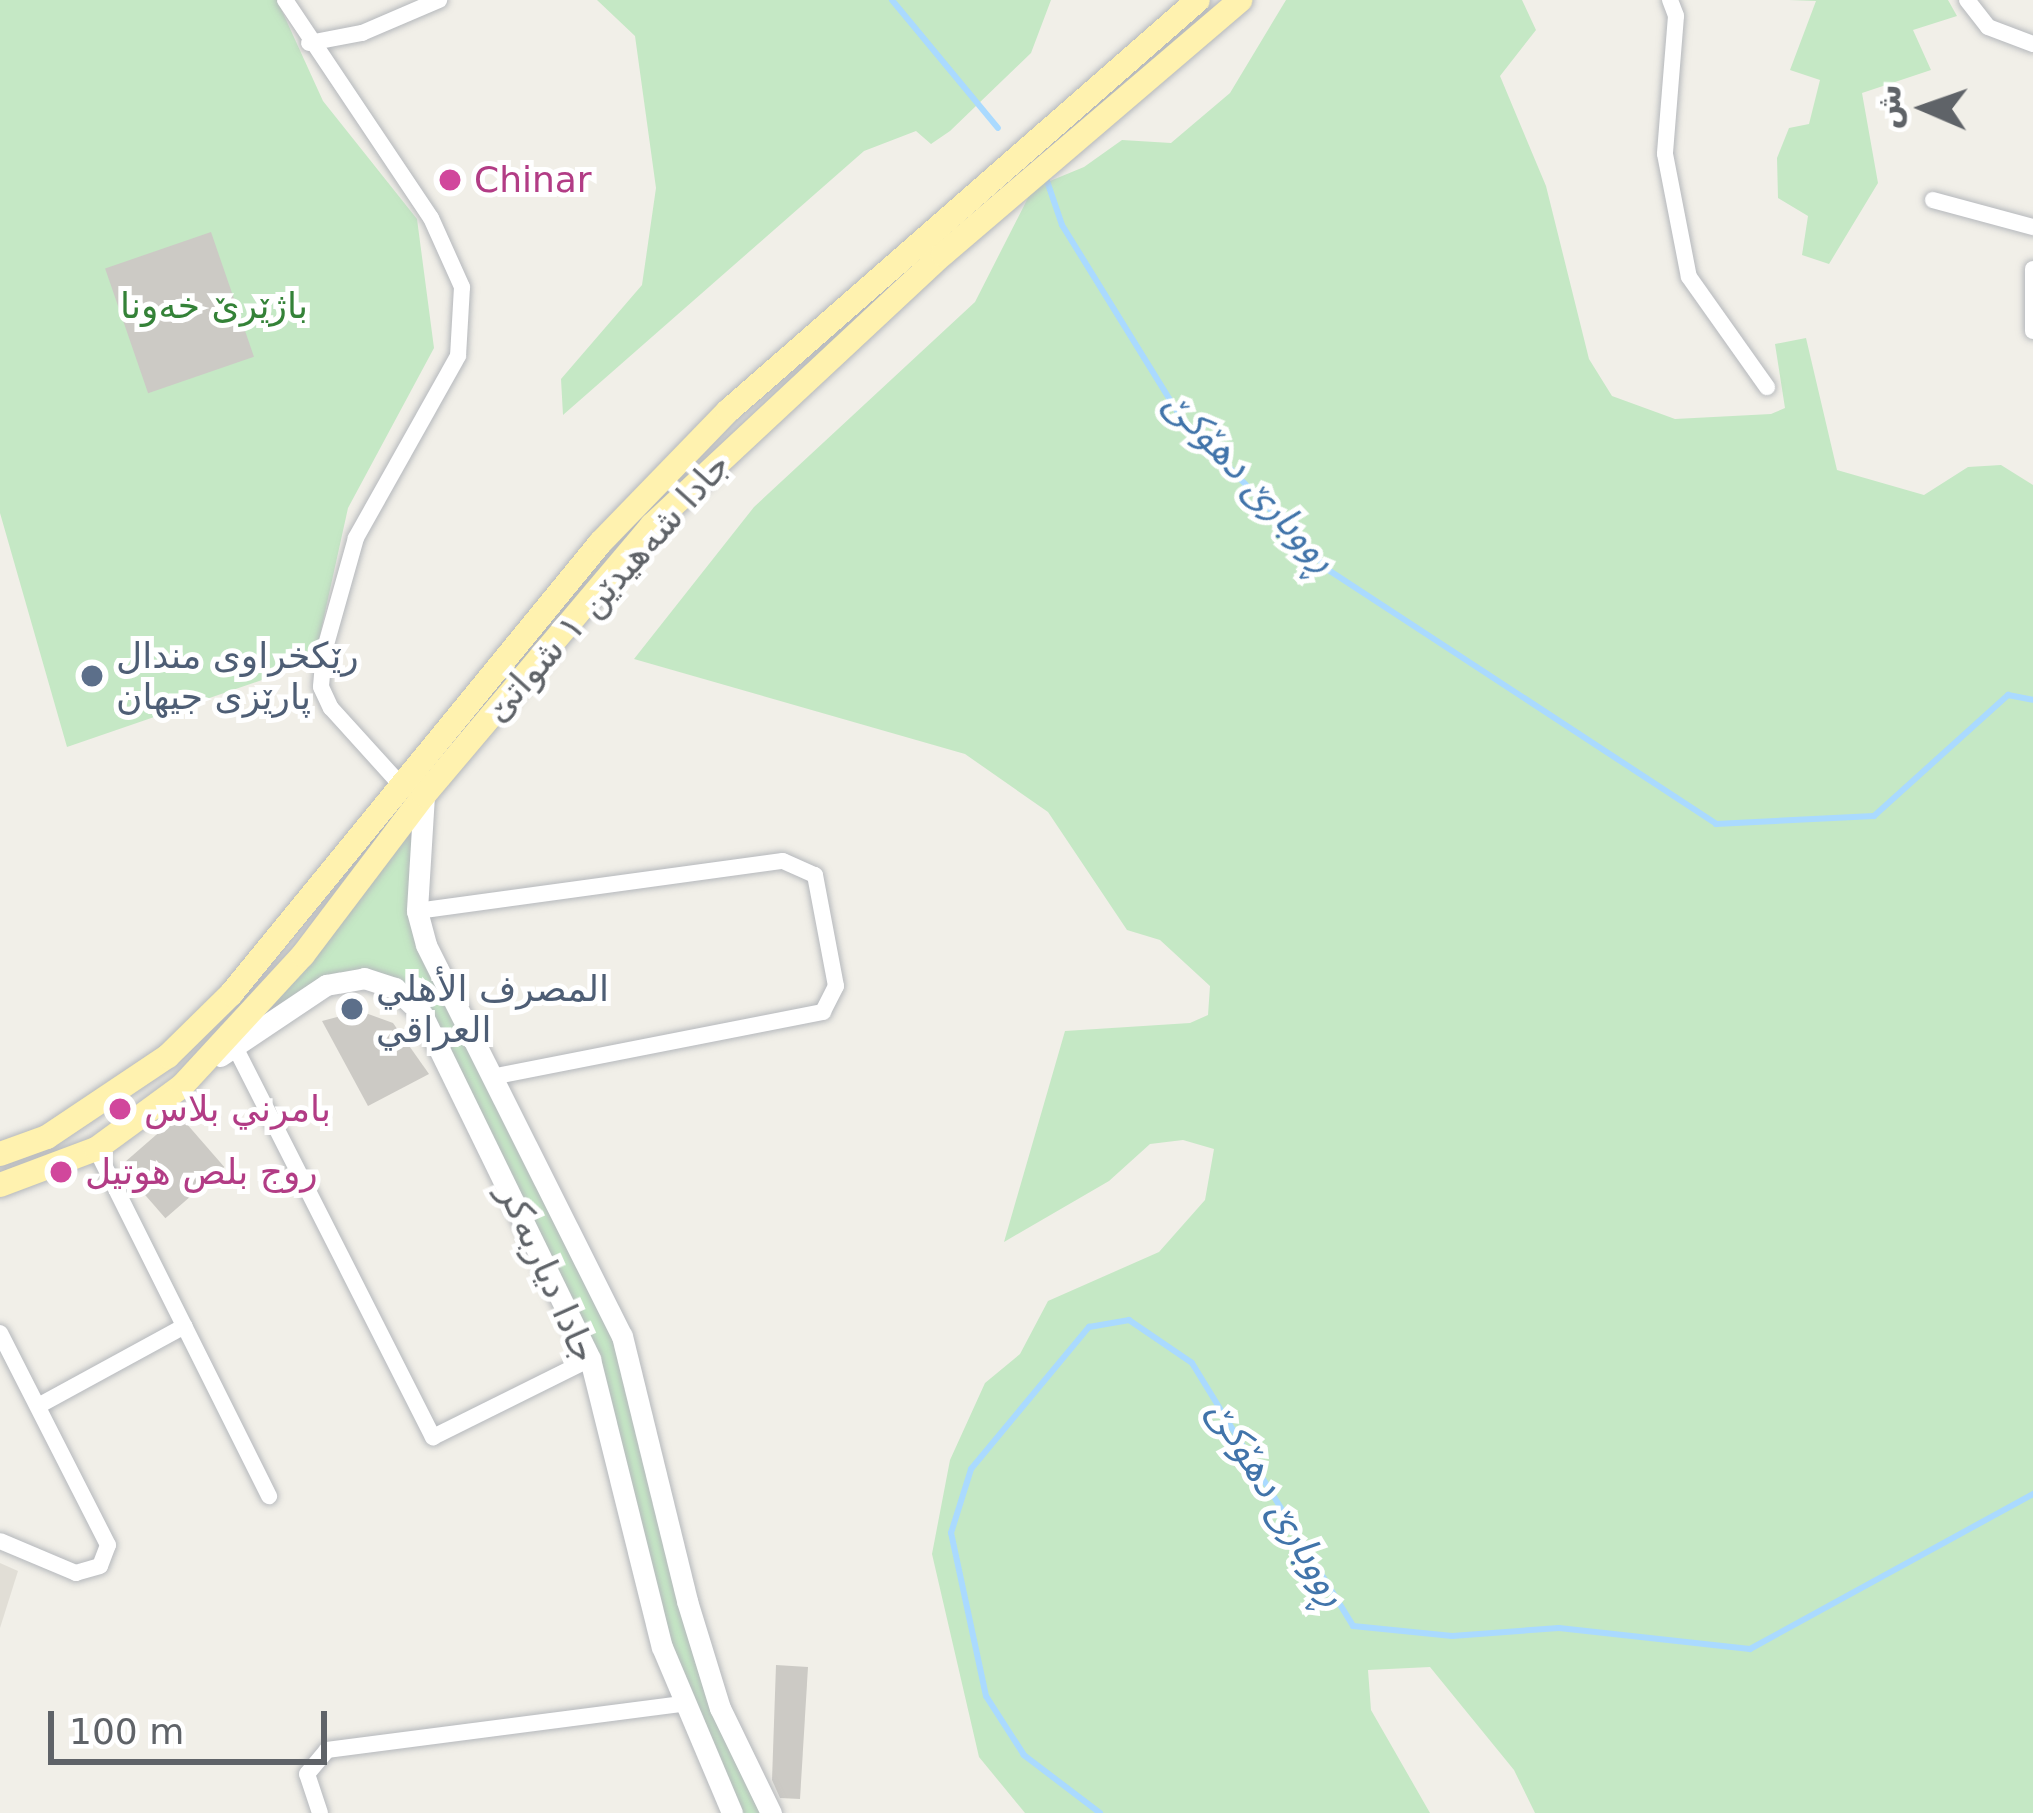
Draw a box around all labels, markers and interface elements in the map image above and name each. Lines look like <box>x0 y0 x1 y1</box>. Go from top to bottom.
north arrow <box>1865 48 1985 168</box>
text: ش <box>1868 83 1909 130</box>
place label: Chinar <box>474 158 592 202</box>
marker: Chinar <box>437 167 463 193</box>
park label: باژێرێ خه‌ونا <box>120 284 308 328</box>
water label: ڕووبارێ دهۆكێ <box>1155 380 1347 582</box>
street label: جادا شەهیدێن ١ شواتێ <box>475 443 739 731</box>
place label: رێکخراوی مندال پارێزی جیهان <box>116 633 359 718</box>
marker: رێکخراوی مندال پارێزی جیهان <box>79 663 105 689</box>
place label: المصرف الأهلي العراقي <box>376 966 609 1051</box>
marker: المصرف الأهلي العراقي <box>339 996 365 1022</box>
place label: بامرني بلاس <box>144 1087 331 1131</box>
marker: بامرني بلاس <box>107 1096 133 1122</box>
place label: روج بلص هوتيل <box>85 1150 318 1194</box>
marker: روج بلص هوتيل <box>48 1159 74 1185</box>
street label: جادا دیاربه‌كر <box>489 1177 607 1369</box>
water label: ڕووبارێ دهۆكێ <box>1198 1392 1358 1614</box>
scale bar <box>54 1687 333 1761</box>
text: 100 m <box>69 1711 184 1752</box>

